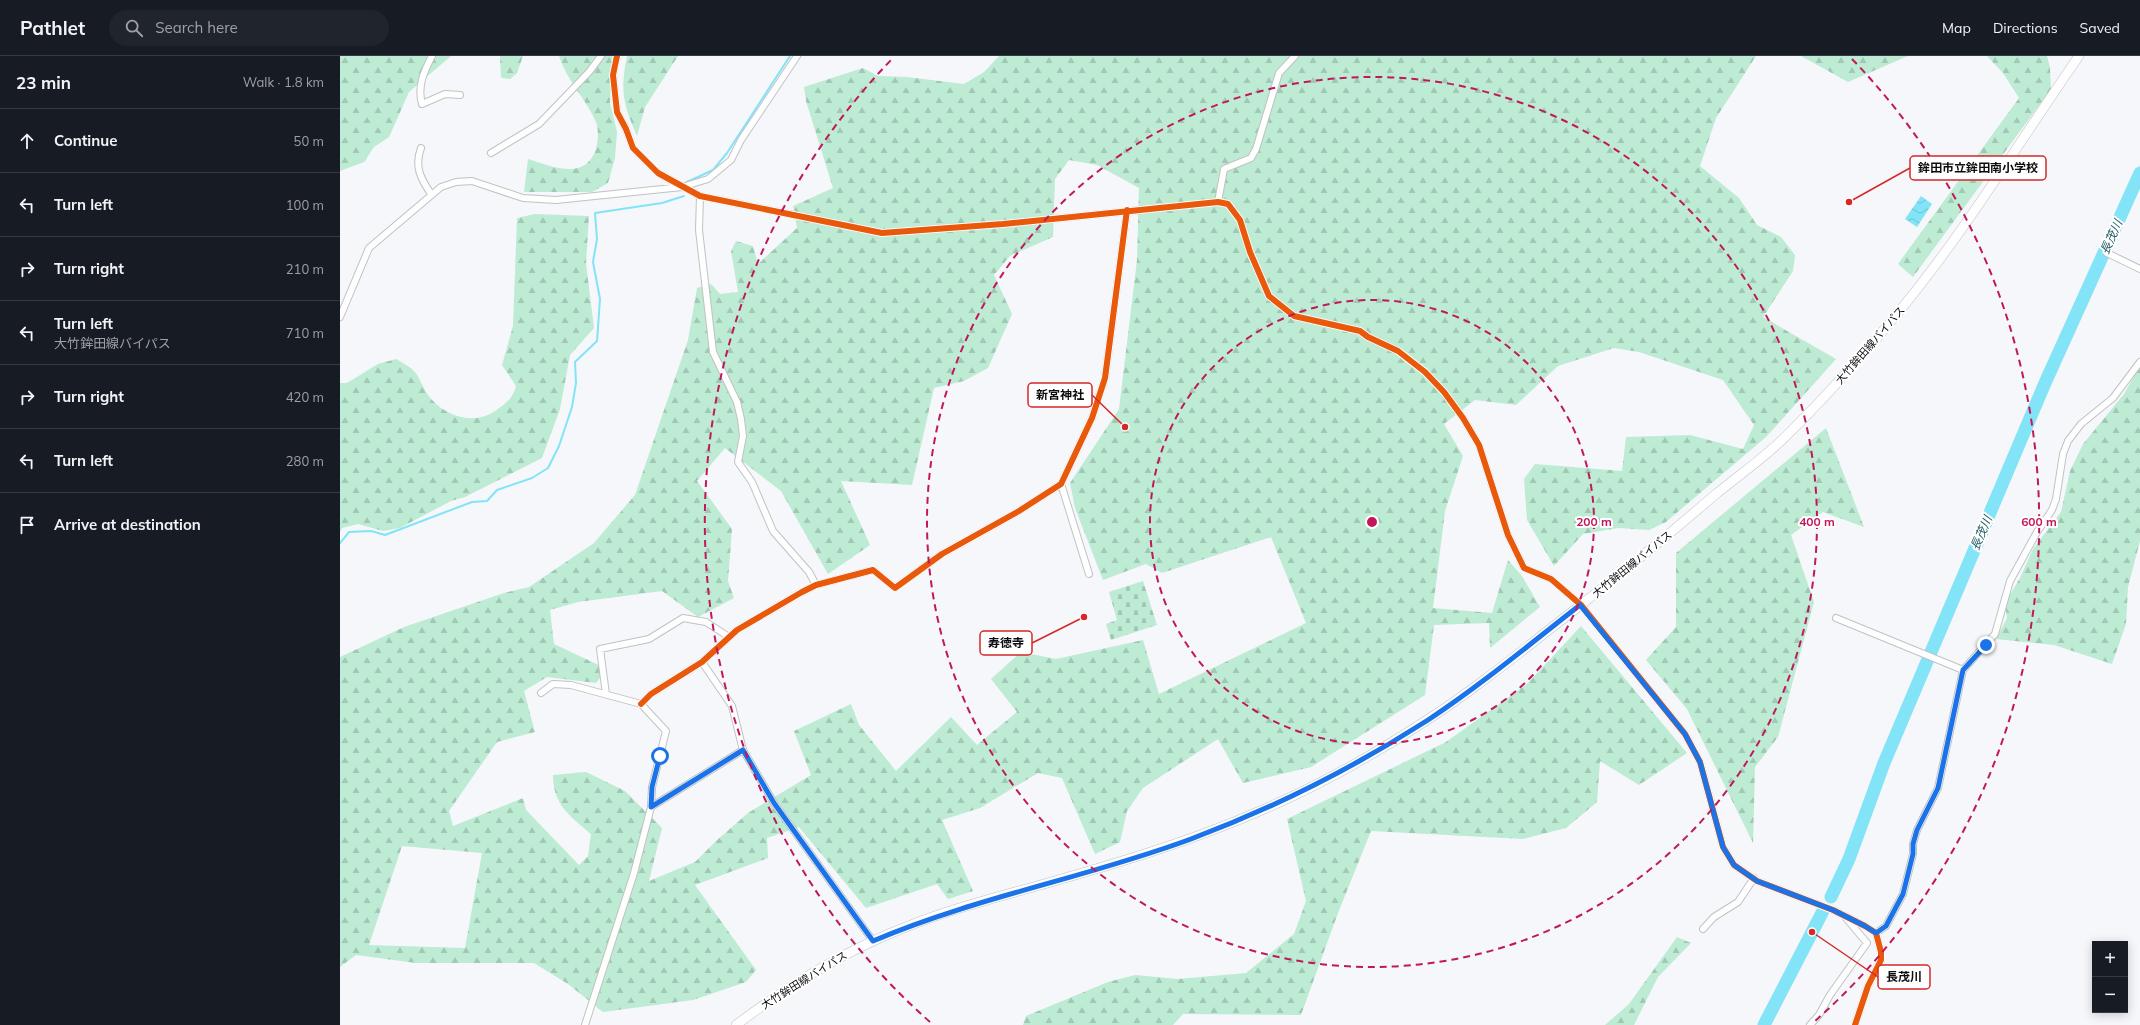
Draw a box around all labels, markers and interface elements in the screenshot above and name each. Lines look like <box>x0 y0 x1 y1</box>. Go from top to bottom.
search box <box>109 10 389 46</box>
text: Pathlet <box>20 16 85 40</box>
icon: search <box>123 17 145 39</box>
text: Search here <box>155 18 238 37</box>
text: Map <box>1942 19 1971 37</box>
text: Directions <box>1993 19 2058 37</box>
text: Saved <box>2080 19 2120 37</box>
text: 23 min <box>16 72 71 93</box>
text: Walk · 1.8 km <box>243 74 324 90</box>
icon: ahead <box>16 130 38 152</box>
text: Continue <box>54 131 117 150</box>
text: 50 m <box>294 133 324 149</box>
callout: 鉾田市立鉾田南小学校 <box>1910 156 2046 180</box>
text: 鉾田市立鉾田南小学校 <box>1917 160 2038 175</box>
icon: left <box>16 194 38 216</box>
text: Turn left <box>54 195 113 214</box>
text: 100 m <box>286 197 324 213</box>
water label: 長茂川 <box>2097 216 2126 257</box>
icon: right <box>16 258 38 280</box>
text: Turn right <box>54 259 124 278</box>
text: 210 m <box>286 261 324 277</box>
street label: 大竹鉾田線バイパス <box>1832 303 1908 387</box>
text: Turn left <box>54 314 113 333</box>
icon: left <box>16 322 38 344</box>
text: 710 m <box>286 325 324 341</box>
text: 大竹鉾田線バイパス <box>54 335 171 351</box>
callout: 新宮神社 <box>1028 383 1092 407</box>
icon: right <box>16 386 38 408</box>
text: Turn right <box>54 387 124 406</box>
text: 新宮神社 <box>1036 387 1084 402</box>
text: 420 m <box>286 389 324 405</box>
icon: left <box>16 450 38 472</box>
text: Turn left <box>54 451 113 470</box>
text: 280 m <box>286 453 324 469</box>
water label: 長茂川 <box>1967 512 1996 553</box>
icon: arrive <box>16 514 38 536</box>
text: 200 m <box>1576 514 1612 529</box>
text: 400 m <box>1799 514 1835 529</box>
text: 600 m <box>2021 514 2057 529</box>
text: Arrive at destination <box>54 515 201 534</box>
centre of rings <box>1365 515 1379 529</box>
street label: 大竹鉾田線バイパス <box>1589 527 1675 601</box>
callout: 寿徳寺 <box>980 631 1032 655</box>
text: 寿徳寺 <box>988 635 1024 650</box>
route end <box>1977 636 1995 654</box>
route start <box>651 747 669 765</box>
map controls <box>2092 941 2128 1013</box>
button: + <box>2092 941 2128 977</box>
street label: 大竹鉾田線バイパス <box>758 948 850 1012</box>
callout: 長茂川 <box>1878 965 1930 989</box>
text: 長茂川 <box>1886 969 1922 984</box>
button: − <box>2092 977 2128 1013</box>

